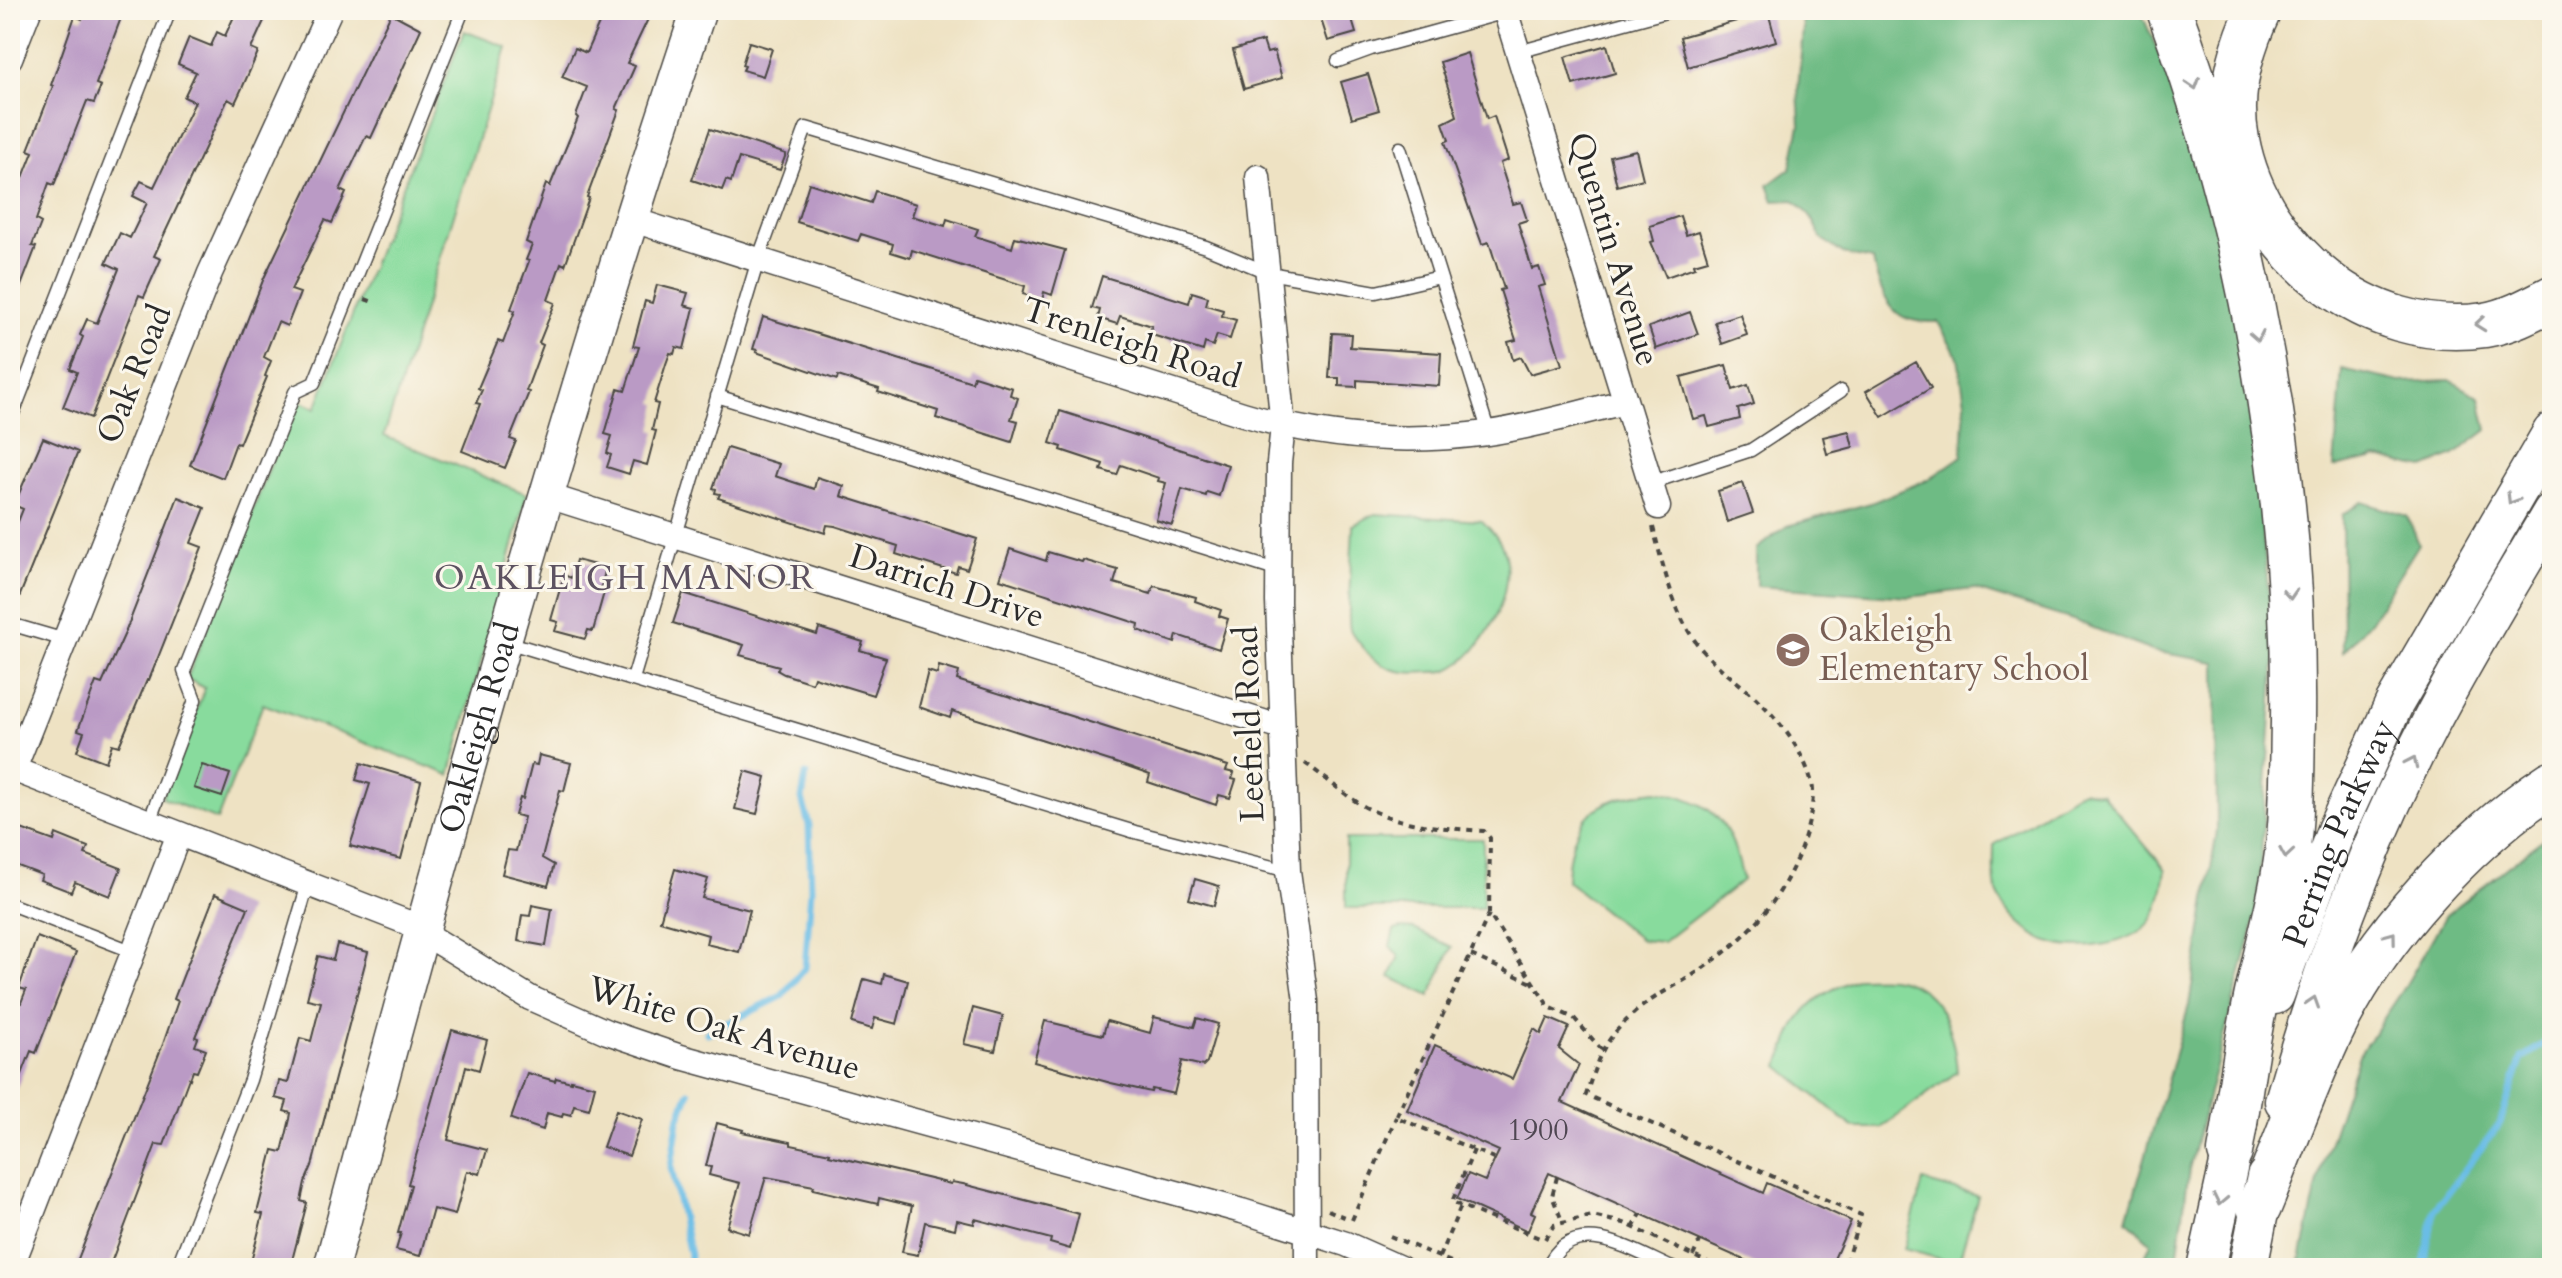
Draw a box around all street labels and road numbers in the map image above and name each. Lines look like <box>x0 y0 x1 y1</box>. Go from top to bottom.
street label: Quentin Avenue <box>1557 127 1671 371</box>
street label: Trenleigh Road <box>1017 286 1247 400</box>
street label: Oak Road <box>85 298 183 450</box>
street label: Darrich Drive <box>844 533 1050 639</box>
street label: Oakleigh Road <box>427 617 531 839</box>
street label: Leefield Road <box>1223 625 1275 823</box>
street label: Perring Parkway <box>2272 712 2407 954</box>
street label: White Oak Avenue <box>581 964 866 1091</box>

